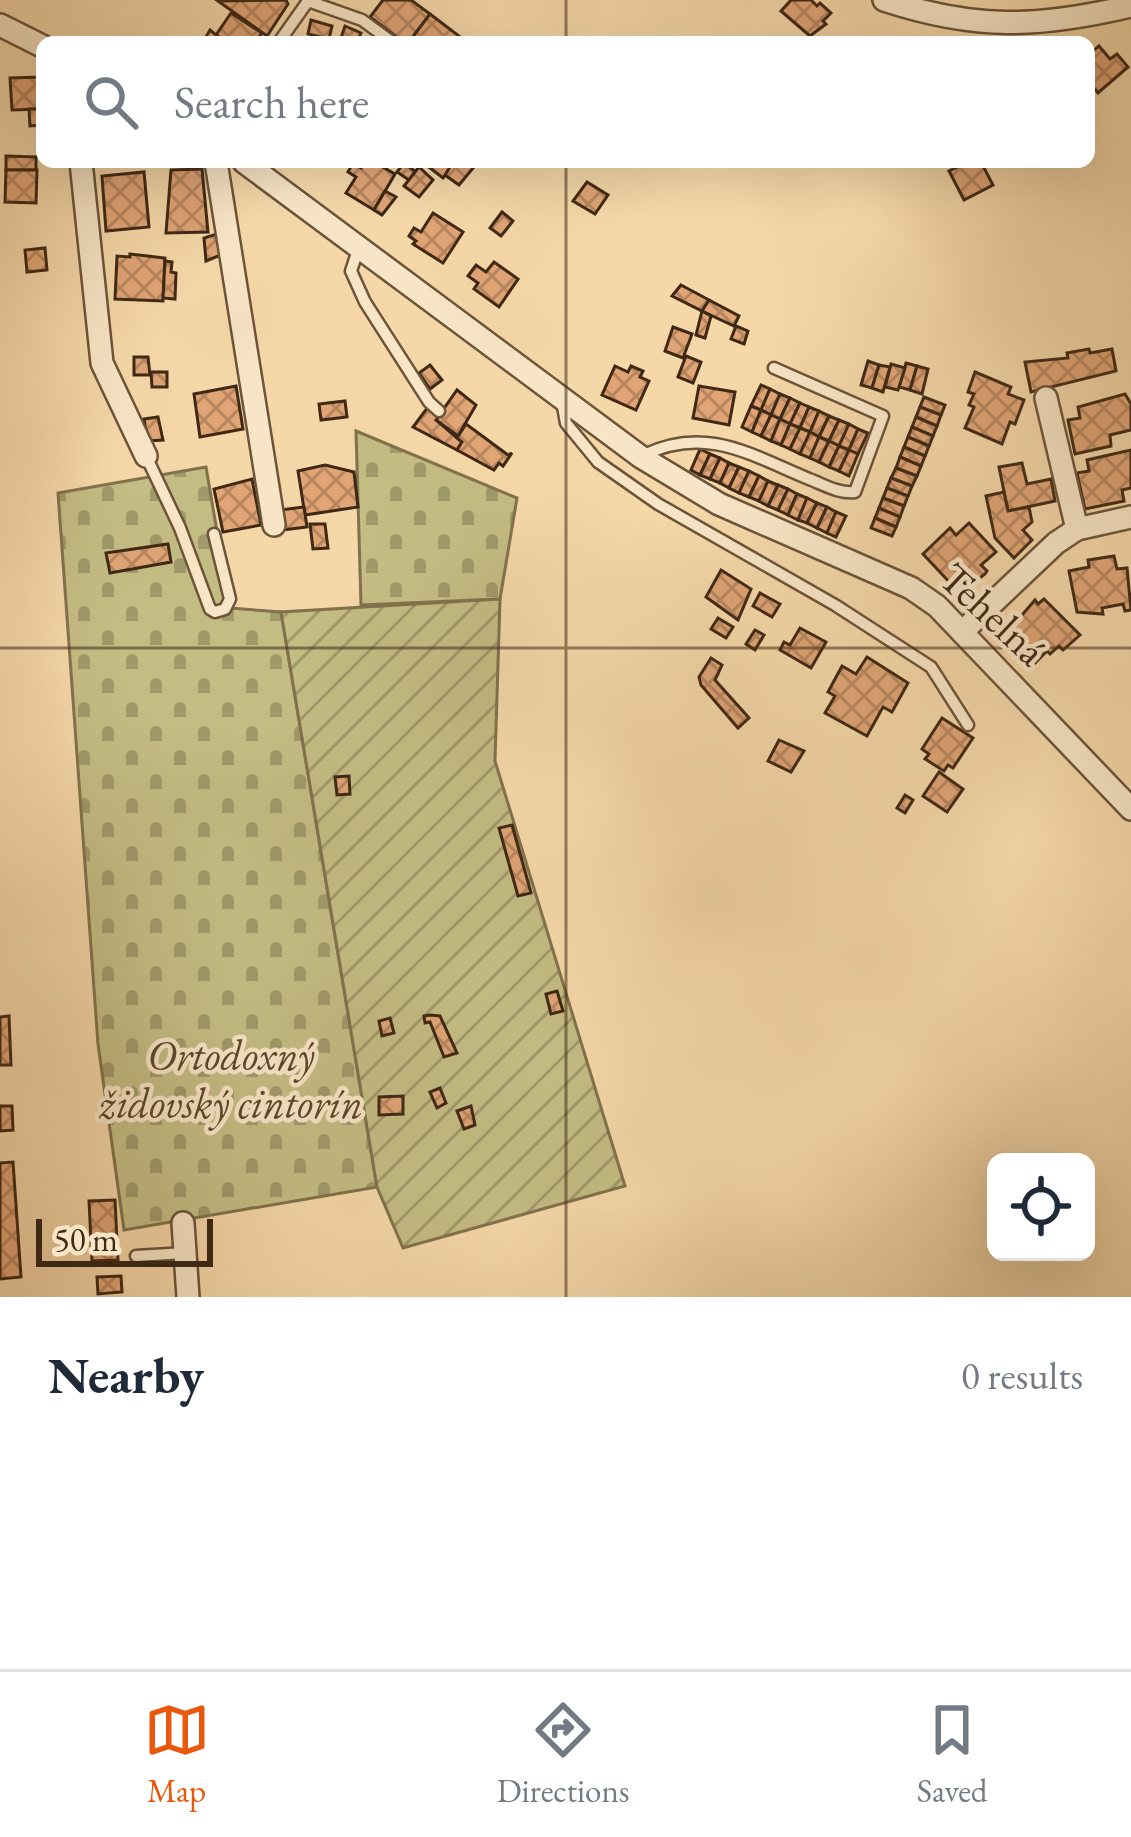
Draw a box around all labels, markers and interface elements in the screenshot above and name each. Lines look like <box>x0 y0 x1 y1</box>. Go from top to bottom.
search box <box>36 36 1095 168</box>
icon: search <box>78 69 144 135</box>
text: Search here <box>174 73 369 131</box>
street label: Tehelná <box>928 551 1058 678</box>
park label: Ortodoxný židovský cintorín <box>99 1028 363 1131</box>
map controls <box>987 1153 1095 1261</box>
button: locate <box>987 1153 1095 1261</box>
scale bar <box>36 1213 213 1266</box>
text: 50 m <box>54 1218 118 1261</box>
text: Nearby <box>48 1342 204 1408</box>
text: 0 results <box>961 1350 1083 1401</box>
tab: Map <box>144 1697 210 1812</box>
tab: Directions <box>497 1697 630 1812</box>
tab: Saved <box>917 1697 987 1812</box>

